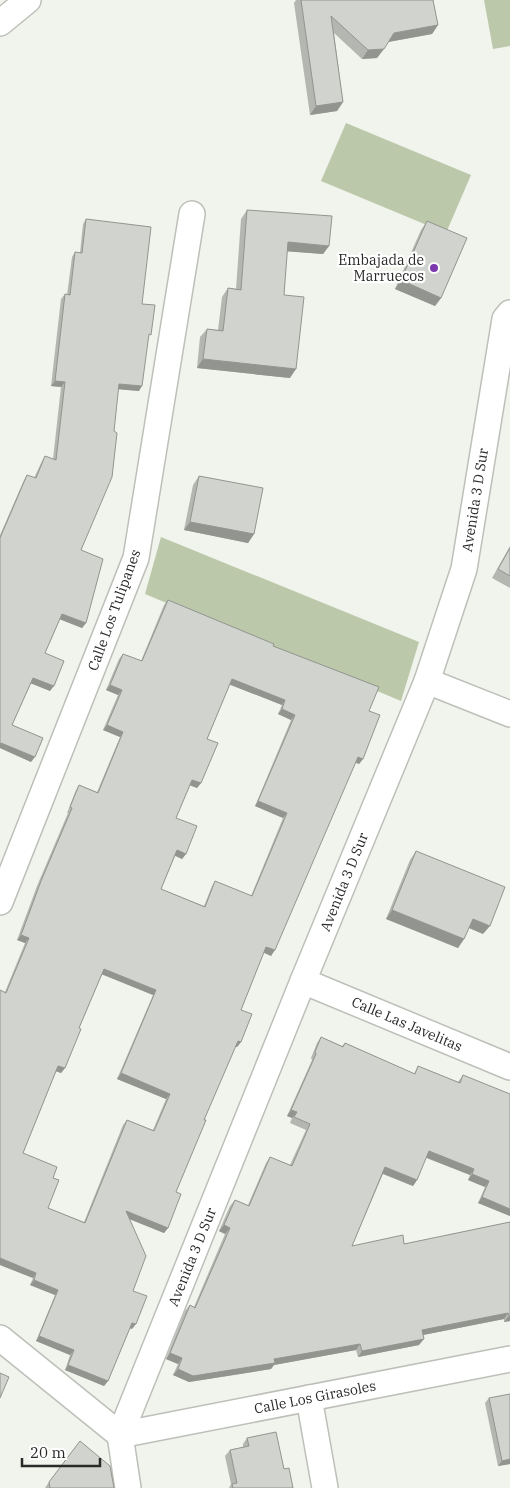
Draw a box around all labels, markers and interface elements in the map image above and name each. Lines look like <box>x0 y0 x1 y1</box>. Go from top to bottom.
place label: Embajada de Marruecos <box>338 251 424 285</box>
marker: Embajada de Marruecos <box>428 262 440 274</box>
street label: Avenida 3 D Sur <box>458 446 492 553</box>
street label: Calle Los Tulipanes <box>84 547 144 673</box>
street label: Avenida 3 D Sur <box>316 829 372 934</box>
street label: Calle Las Javelitas <box>349 993 465 1055</box>
street label: Avenida 3 D Sur <box>164 1204 220 1309</box>
street label: Calle Los Girasoles <box>253 1376 378 1418</box>
scale bar <box>22 1436 100 1468</box>
text: 20 m <box>30 1443 66 1462</box>

